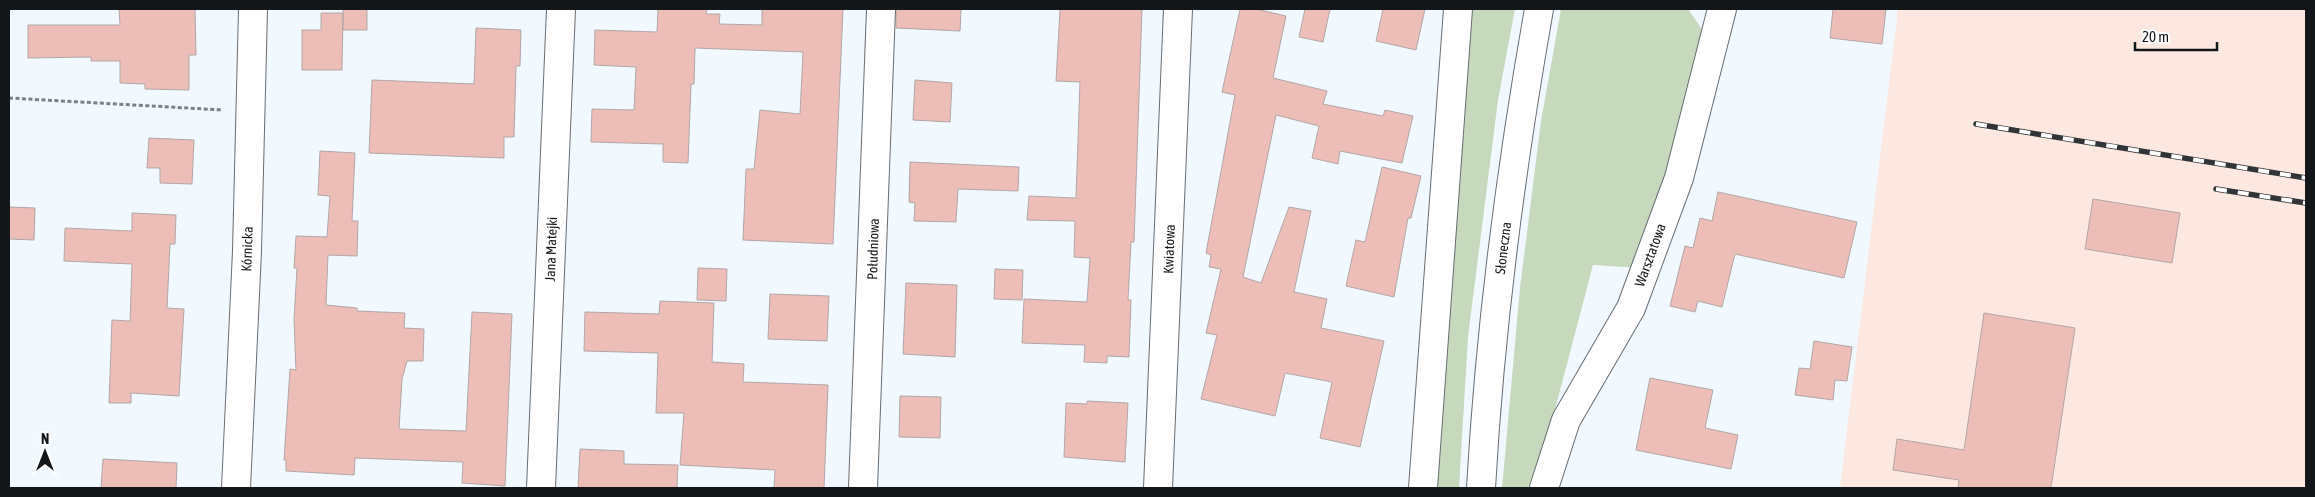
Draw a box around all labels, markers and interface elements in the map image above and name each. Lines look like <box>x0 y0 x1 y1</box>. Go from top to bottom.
scale bar <box>2135 20 2218 52</box>
text: 20 m <box>2142 28 2169 45</box>
street label: Jana Matejki <box>542 216 560 282</box>
street label: Południowa <box>864 218 882 280</box>
street label: Słoneczna <box>1492 221 1514 275</box>
street label: Warsztatowa <box>1631 221 1669 289</box>
street label: Kwiatowa <box>1160 224 1178 274</box>
street label: Kórnicka <box>238 226 256 272</box>
north arrow <box>20 427 70 477</box>
text: N <box>41 431 49 447</box>

